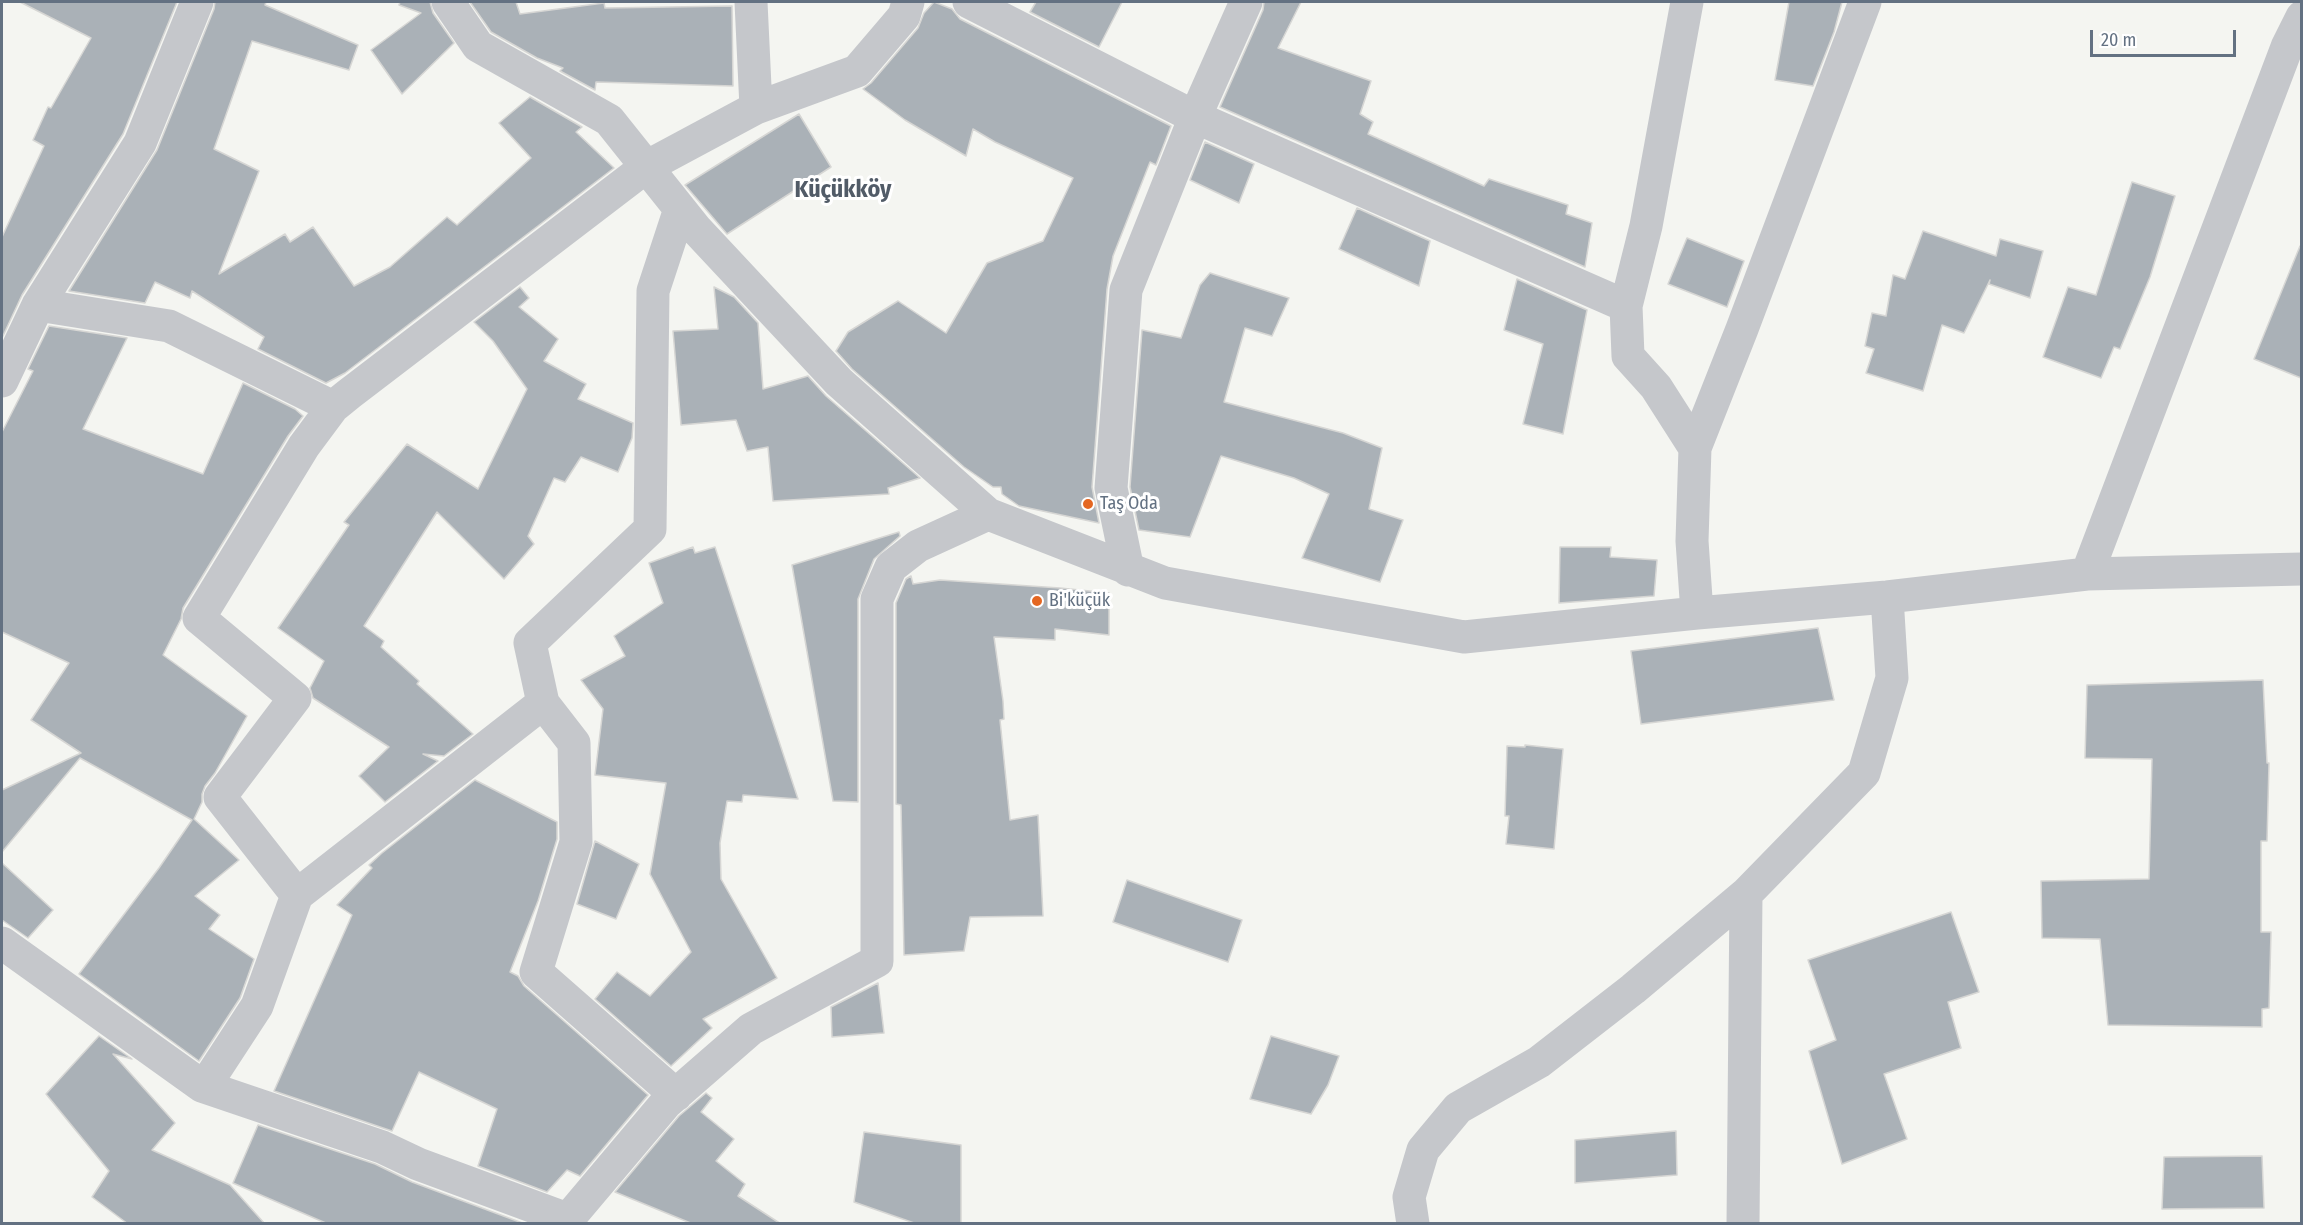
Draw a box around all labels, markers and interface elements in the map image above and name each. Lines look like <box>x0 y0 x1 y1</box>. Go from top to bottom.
scale bar <box>2093 18 2238 56</box>
text: 20 m <box>2101 29 2136 51</box>
district label: Küçükköy <box>795 176 891 204</box>
place label: Taş Oda <box>1100 493 1158 515</box>
marker: Taş Oda <box>1081 497 1095 511</box>
place label: Bi'küçük <box>1049 590 1110 612</box>
marker: Bi'küçük <box>1030 594 1044 608</box>

